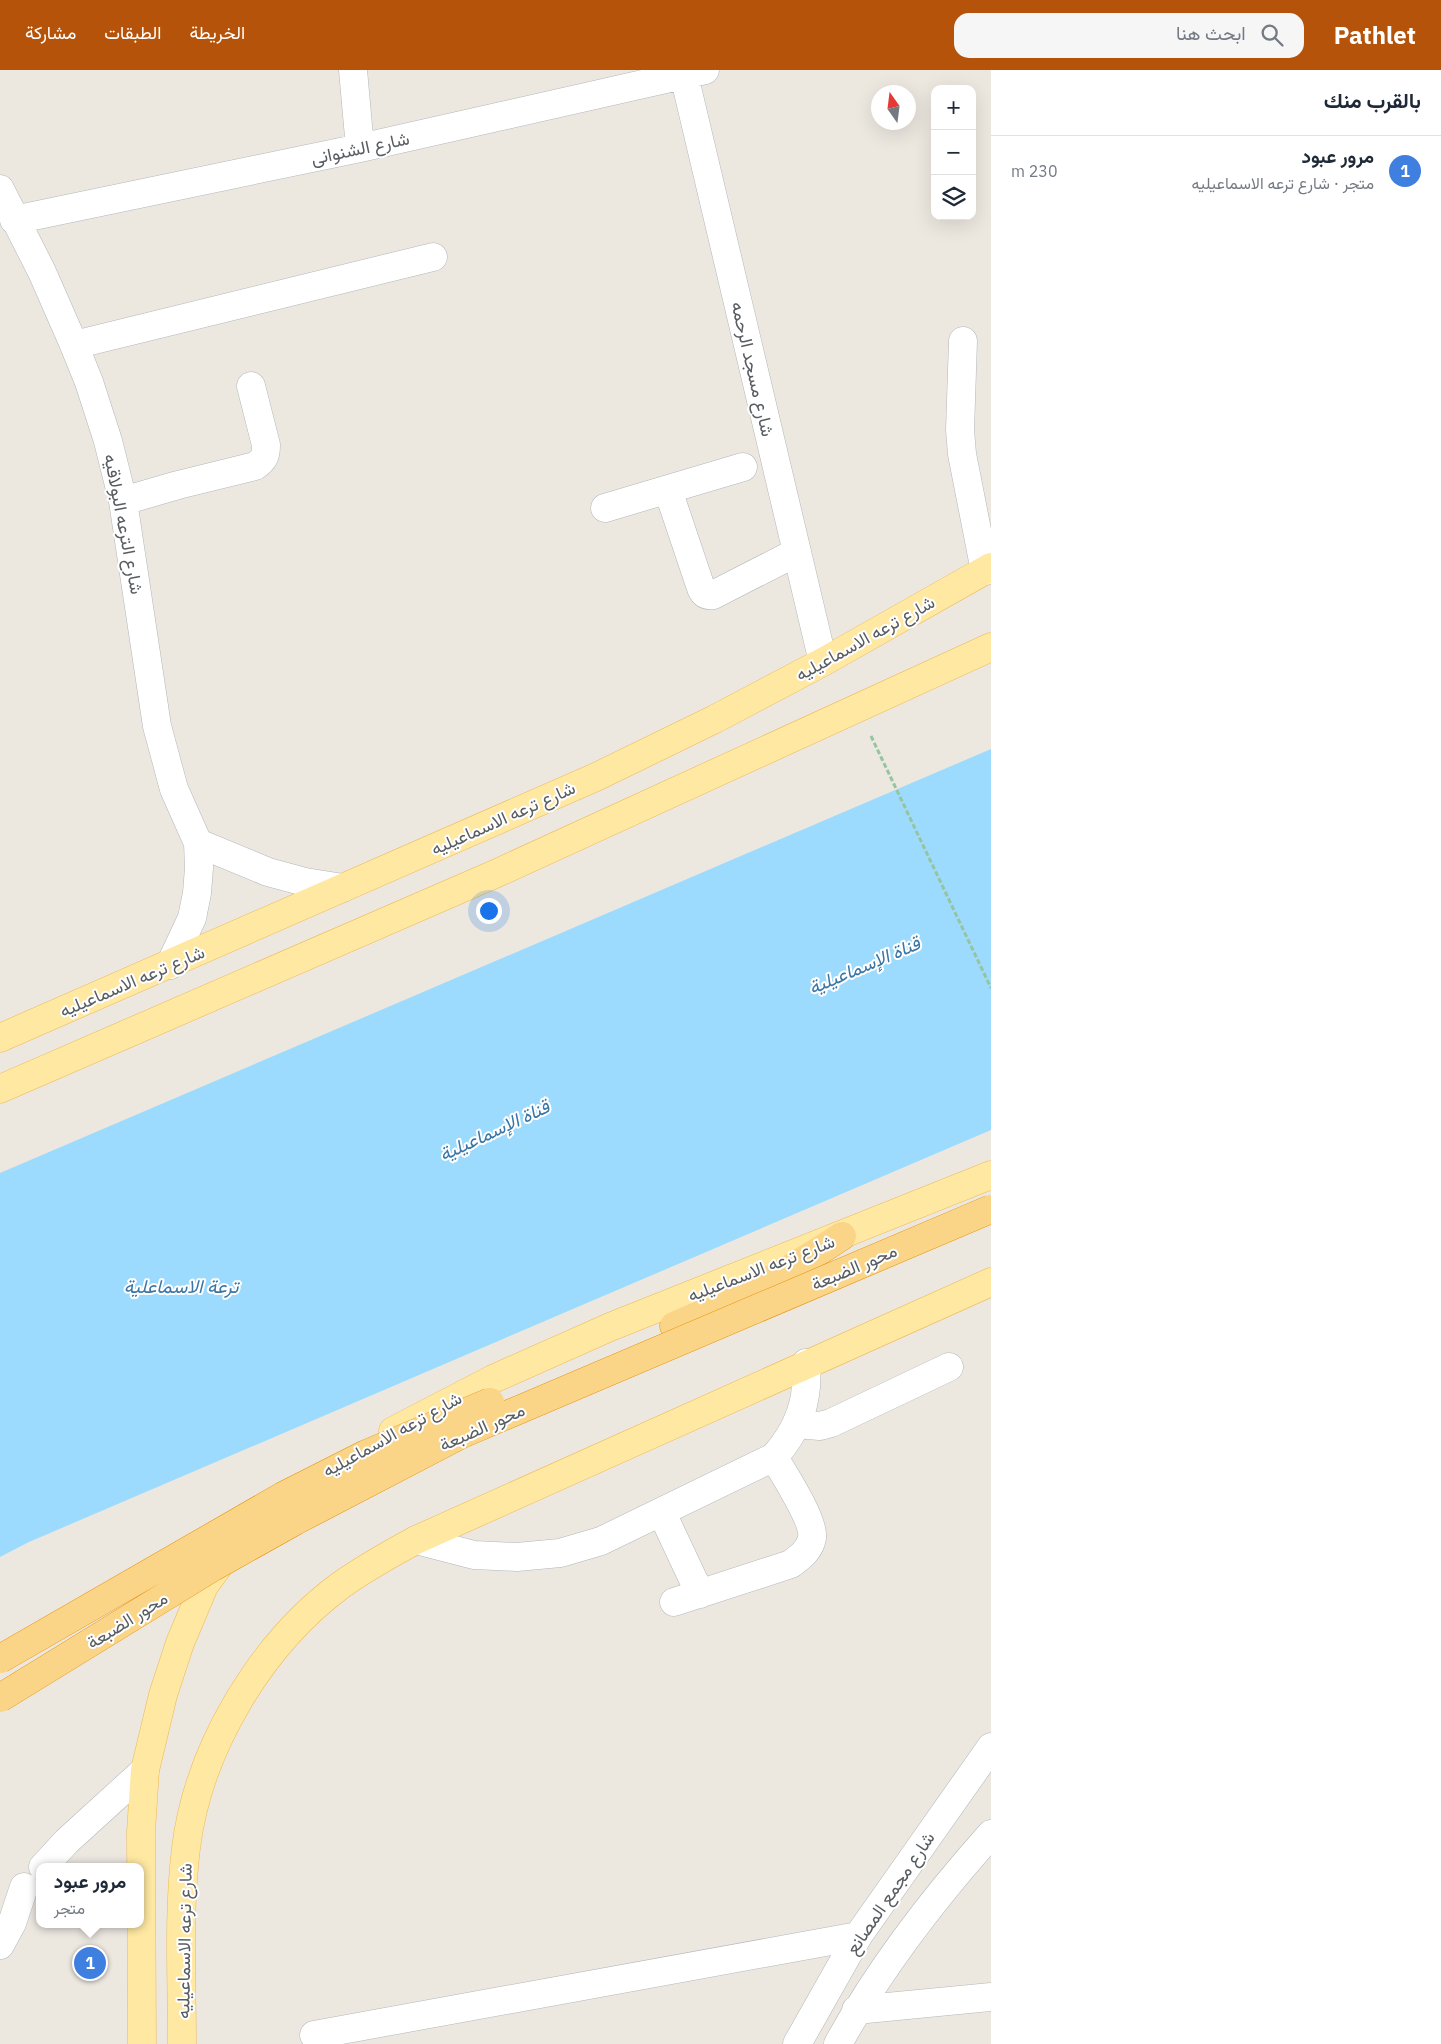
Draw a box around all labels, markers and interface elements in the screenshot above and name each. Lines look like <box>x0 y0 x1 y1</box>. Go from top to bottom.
search box <box>954 13 1304 58</box>
text: Pathlet <box>1334 19 1416 51</box>
text: مشاركة <box>25 21 76 44</box>
text: الطبقات <box>104 21 161 44</box>
text: الخريطة <box>189 21 245 44</box>
text: ابحث هنا <box>1176 21 1246 45</box>
icon: search <box>1258 21 1286 49</box>
north arrow <box>871 85 916 130</box>
map controls <box>931 85 976 220</box>
button: + <box>931 85 976 130</box>
text: بالقرب منك <box>1324 86 1421 114</box>
street label: شارع الشنوانى <box>309 126 412 171</box>
button: − <box>931 130 976 175</box>
text: مرور عبود <box>1302 144 1374 168</box>
text: 230 m <box>1011 161 1058 181</box>
text: 1 <box>1400 161 1410 181</box>
text: متجر · شارع ترعه الاسماعيليه <box>1192 173 1374 193</box>
button: layers <box>931 175 976 220</box>
street label: شارع مسجد الرحمه <box>725 299 780 439</box>
street label: شارع الترعه البولاقيه <box>98 452 149 596</box>
street label: شارع ترعه الاسماعيليه <box>791 590 939 687</box>
street label: شارع ترعه الاسماعيليه <box>427 776 579 861</box>
your location <box>476 898 502 924</box>
water label: قناة الإسماعيلية <box>805 930 926 1000</box>
street label: شارع ترعه الاسماعيليه <box>56 940 209 1023</box>
water label: قناة الإسماعيلية <box>435 1093 556 1167</box>
street label: شارع ترعه الاسماعيليه <box>684 1229 838 1308</box>
street label: محور الضبعة <box>808 1239 900 1295</box>
water label: ترعة الاسماعلية <box>124 1274 241 1298</box>
street label: شارع ترعه الاسماعيليه <box>318 1386 466 1483</box>
street label: محور الضبعة <box>436 1398 528 1456</box>
street label: محور الضبعة <box>82 1586 172 1654</box>
street label: شارع مجمع المصانع <box>840 1827 940 1959</box>
popup <box>36 1863 144 1928</box>
street label: شارع ترعه الاسماعيليه <box>171 1863 198 2019</box>
text: مرور عبود <box>54 1869 126 1893</box>
text: متجر <box>54 1898 85 1918</box>
pin: 1 <box>74 1944 106 1982</box>

